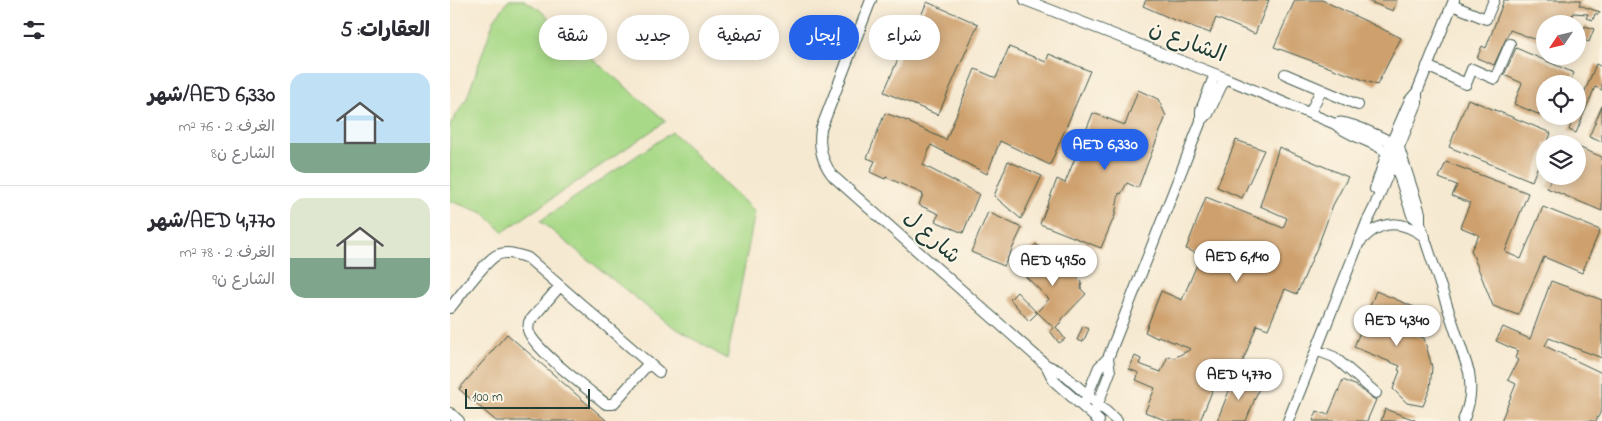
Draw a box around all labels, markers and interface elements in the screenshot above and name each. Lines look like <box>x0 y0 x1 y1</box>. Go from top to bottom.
street label: الشارع ن <box>1144 14 1230 72</box>
chip: شقة <box>539 15 607 60</box>
chip: جديد <box>617 15 689 60</box>
chip: تصفية <box>699 15 779 60</box>
chip: إيجار <box>789 15 859 60</box>
chip: شراء <box>869 15 940 60</box>
north arrow <box>1536 15 1586 65</box>
map controls <box>1536 15 1586 185</box>
icon: filters <box>20 16 48 44</box>
text: العقارات: 5 <box>341 16 430 46</box>
button: locate <box>1536 75 1586 125</box>
text: AED 6,330/شهر <box>148 81 275 111</box>
icon: home <box>330 93 390 153</box>
text: الغرف: 2 · 76 m² <box>179 115 275 139</box>
pin: AED 6,330 <box>1048 128 1162 171</box>
text: AED 6,330 <box>1072 133 1138 157</box>
button: layers <box>1536 135 1586 185</box>
text: الشارع ن8 <box>211 142 275 166</box>
street label: شارع ل <box>895 203 967 273</box>
text: AED 4,770/شهر <box>149 207 275 237</box>
icon: home <box>330 218 390 278</box>
pin: AED 6,140 <box>1180 240 1294 283</box>
text: الغرف: 2 · 78 m² <box>180 241 275 265</box>
pin: AED 4,950 <box>996 244 1110 287</box>
text: AED 6,140 <box>1205 245 1269 269</box>
text: AED 4,950 <box>1020 249 1086 273</box>
text: الشارع ن9 <box>212 268 275 292</box>
pin: AED 4,340 <box>1340 304 1454 347</box>
text: AED 4,340 <box>1365 309 1429 333</box>
pin: AED 4,770 <box>1182 358 1296 401</box>
text: AED 4,770 <box>1207 363 1271 387</box>
scale bar <box>465 386 590 409</box>
text: 100 m <box>472 387 503 408</box>

